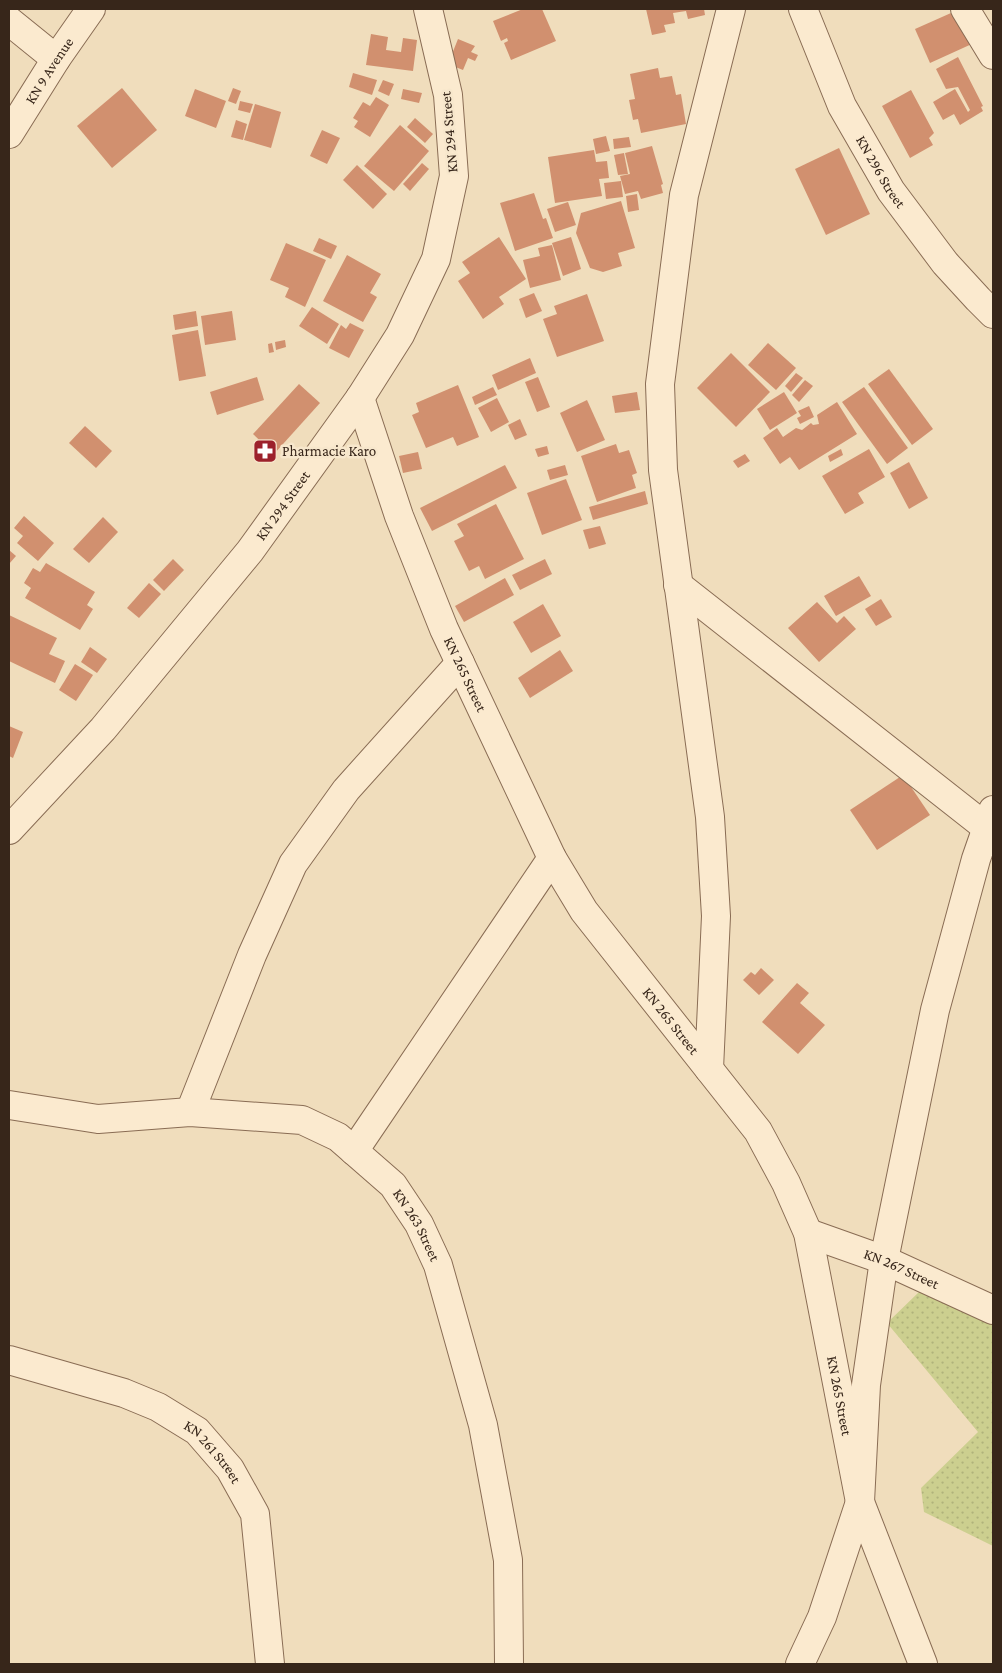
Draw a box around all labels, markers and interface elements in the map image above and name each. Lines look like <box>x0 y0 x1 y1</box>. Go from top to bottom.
street label: KN 9 Avenue <box>22 34 77 107</box>
street label: KN 294 Street <box>437 90 461 173</box>
street label: KN 296 Street <box>853 133 910 212</box>
pharmacy icon: Pharmacie Karo <box>252 438 278 464</box>
place label: Pharmacie Karo <box>282 443 376 459</box>
street label: KN 294 Street <box>252 467 314 543</box>
street label: KN 265 Street <box>441 634 490 715</box>
street label: KN 265 Street <box>639 984 703 1058</box>
street label: KN 263 Street <box>390 1186 444 1265</box>
street label: KN 267 Street <box>862 1245 942 1293</box>
street label: KN 265 Street <box>824 1355 855 1438</box>
street label: KN 261 Street <box>181 1417 245 1487</box>

